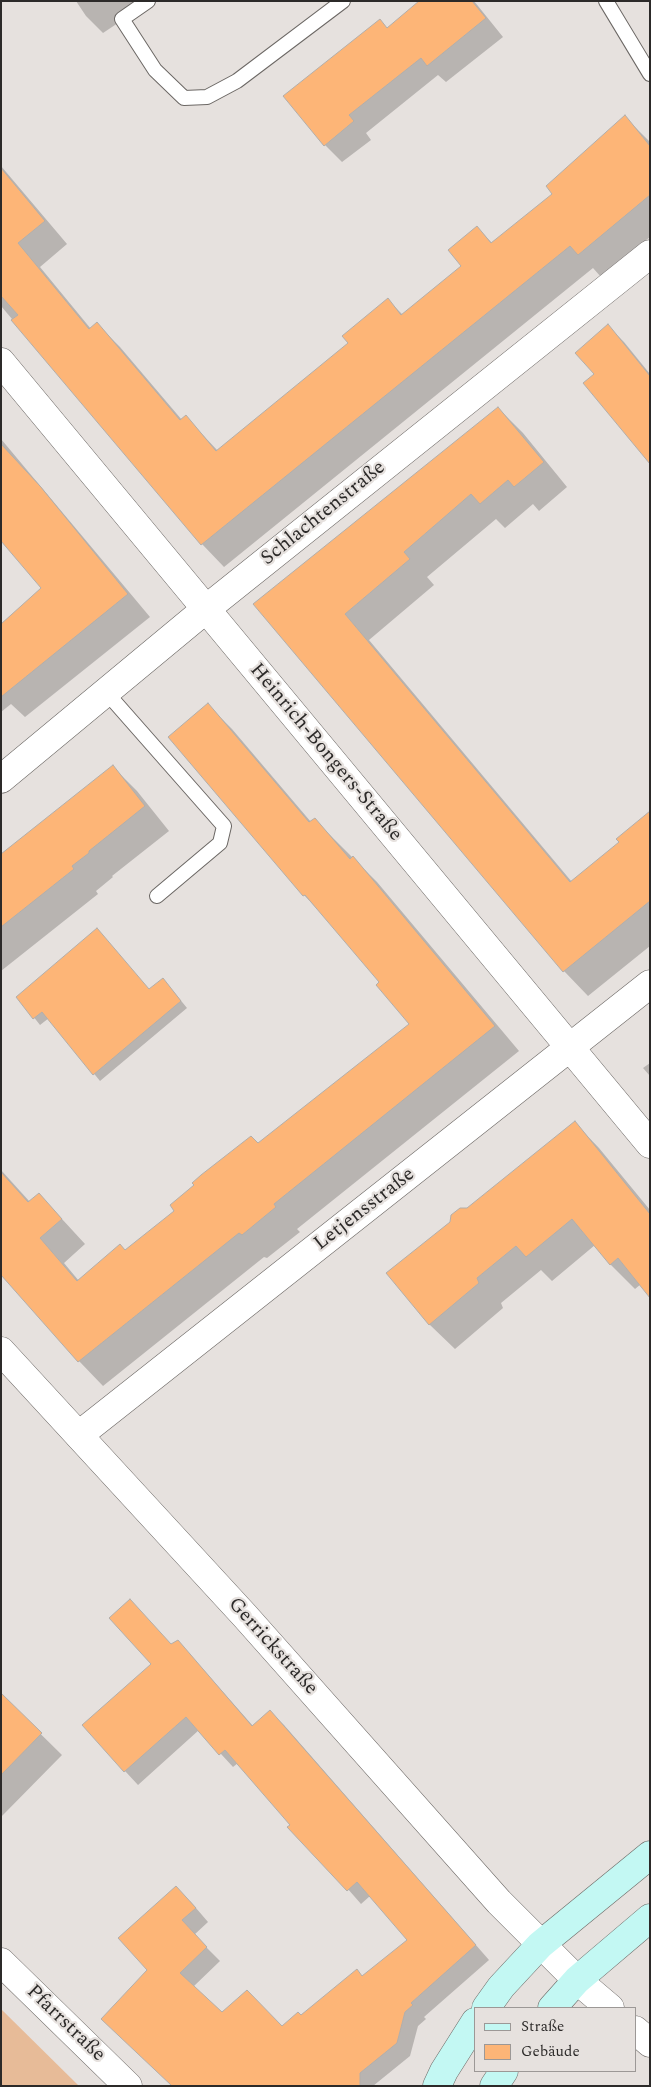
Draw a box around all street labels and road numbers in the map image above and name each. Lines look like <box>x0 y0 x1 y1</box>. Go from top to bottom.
street label: Schlachtenstraße <box>257 457 391 571</box>
street label: Heinrich-Bongers-Straße <box>244 659 406 847</box>
street label: Letjensstraße <box>310 1163 420 1257</box>
street label: Gerrickstraße <box>222 1593 322 1701</box>
street label: Pfarrstraße <box>21 1980 109 2068</box>

